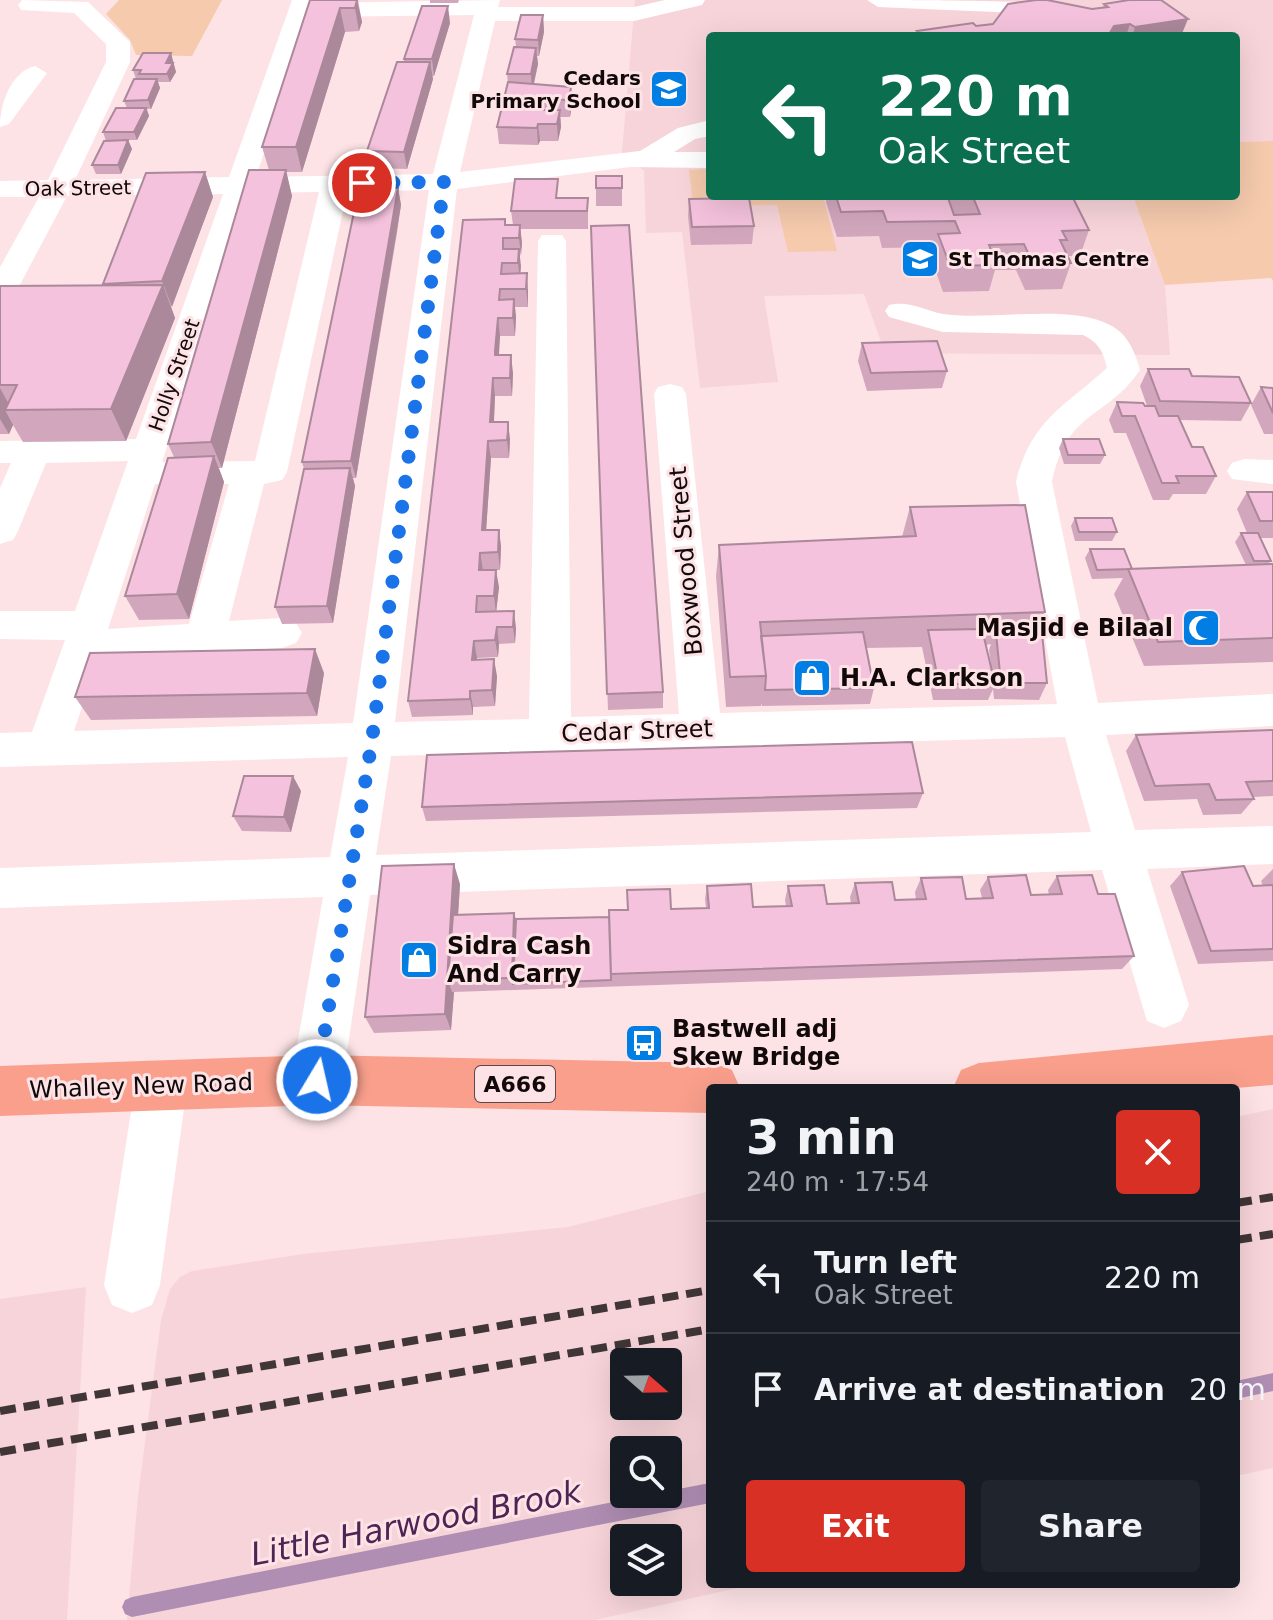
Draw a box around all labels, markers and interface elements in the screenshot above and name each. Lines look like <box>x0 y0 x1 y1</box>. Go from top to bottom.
text: 220 m <box>878 63 1073 128</box>
icon: left <box>746 64 850 168</box>
place label: Cedars Primary School <box>471 66 641 113</box>
school or university icon: Cedars Primary School <box>648 68 690 110</box>
text: Oak Street <box>878 130 1070 171</box>
pin <box>328 149 396 217</box>
icon: arrive <box>340 161 384 205</box>
street label: Oak Street <box>24 175 132 201</box>
school or university icon: St Thomas Centre <box>899 238 941 280</box>
place label: St Thomas Centre <box>948 247 1149 271</box>
street label: Holly Street <box>144 315 205 434</box>
street label: Boxwood Street <box>664 465 708 657</box>
mosque icon: Masjid e Bilaal <box>1180 607 1222 649</box>
place label: Masjid e Bilaal <box>977 614 1173 642</box>
shop icon: H.A. Clarkson <box>791 657 833 699</box>
place label: H.A. Clarkson <box>840 664 1023 692</box>
street label: Cedar Street <box>561 714 713 748</box>
place label: Sidra Cash And Carry <box>447 932 591 988</box>
shop icon: Sidra Cash And Carry <box>398 939 440 981</box>
place label: Bastwell adj Skew Bridge <box>672 1015 840 1071</box>
bus stop icon: Bastwell adj Skew Bridge <box>623 1022 665 1064</box>
position arrow <box>275 1038 359 1122</box>
road number: A666 <box>475 1066 555 1102</box>
street label: Whalley New Road <box>29 1068 253 1104</box>
text: 3 min <box>746 1109 897 1165</box>
button: close <box>1116 1110 1200 1194</box>
text: 240 m · 17:54 <box>746 1167 929 1197</box>
text: Turn left <box>814 1245 957 1280</box>
icon: left <box>746 1255 790 1299</box>
text: 220 m <box>1104 1260 1200 1295</box>
text: Oak Street <box>814 1280 953 1310</box>
north arrow <box>610 1348 682 1420</box>
map controls <box>610 1348 682 1596</box>
icon: arrive <box>746 1367 790 1411</box>
text: Arrive at destination <box>814 1372 1165 1407</box>
text: 20 m <box>1189 1372 1266 1407</box>
button: search <box>610 1436 682 1508</box>
water label: Little Harwood Brook <box>247 1472 586 1574</box>
button: Exit <box>746 1480 965 1572</box>
button: Share <box>981 1480 1200 1572</box>
button: layers <box>610 1524 682 1596</box>

